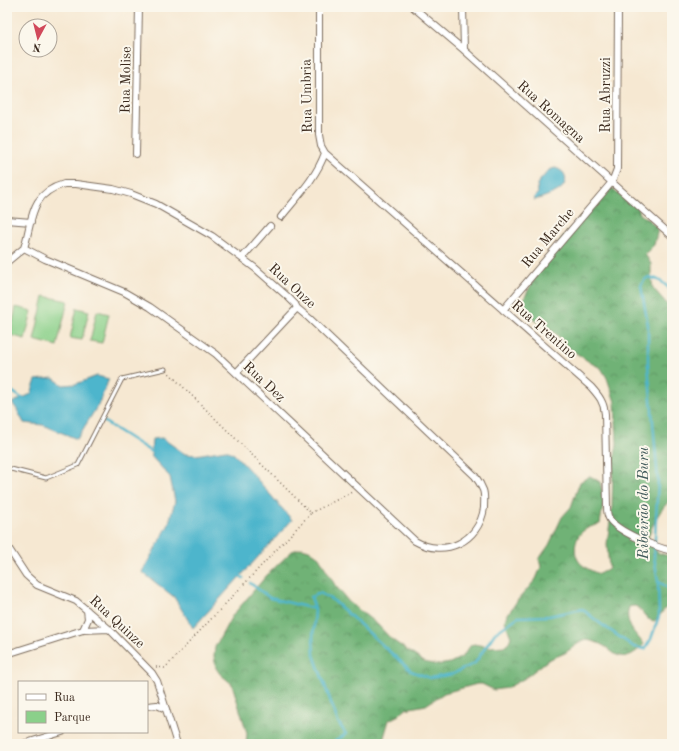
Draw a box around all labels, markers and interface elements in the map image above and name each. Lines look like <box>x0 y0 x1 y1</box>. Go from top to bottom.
north arrow <box>18 18 58 58</box>
text: N <box>32 40 42 52</box>
street label: Rua Molise <box>118 46 134 114</box>
street label: Rua Abruzzi <box>599 57 613 133</box>
street label: Rua Umbria <box>299 59 315 133</box>
street label: Rua Romagna <box>515 78 587 146</box>
street label: Rua Marche <box>519 206 577 270</box>
street label: Rua Onze <box>266 261 318 311</box>
street label: Rua Trentino <box>509 298 579 362</box>
street label: Rua Dez <box>240 359 288 405</box>
water label: Ribeirão do Buru <box>637 446 652 560</box>
street label: Rua Quinze <box>87 593 147 651</box>
legend <box>18 681 148 733</box>
text: Rua <box>54 692 75 704</box>
text: Parque <box>54 712 91 724</box>

